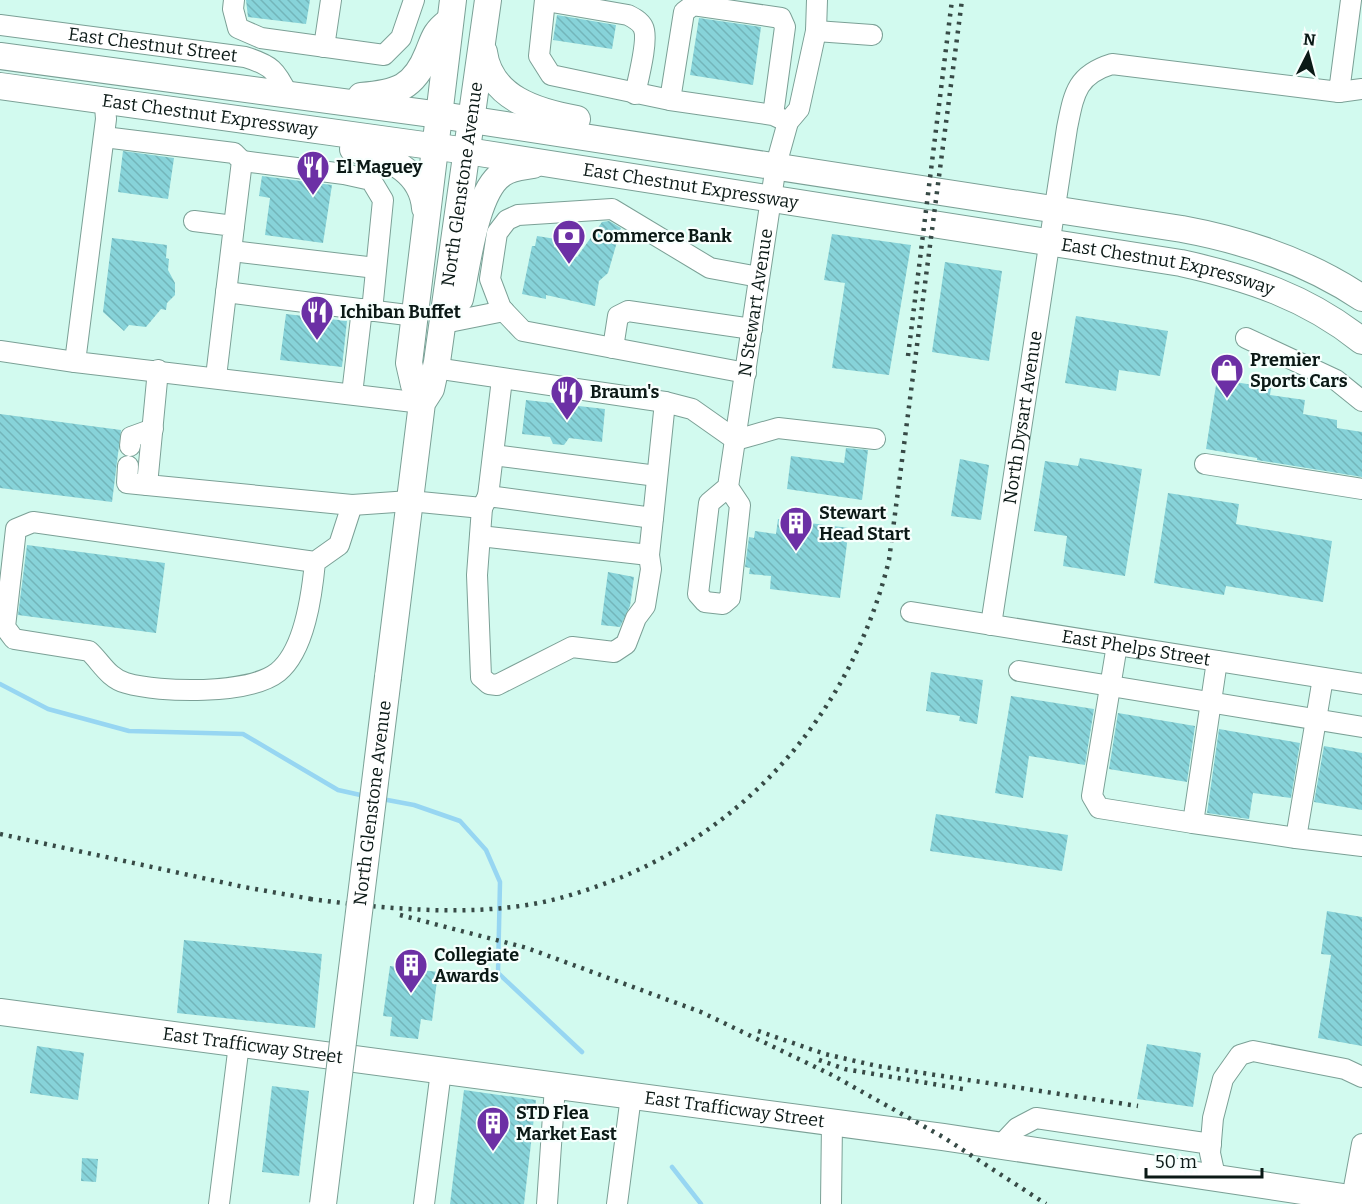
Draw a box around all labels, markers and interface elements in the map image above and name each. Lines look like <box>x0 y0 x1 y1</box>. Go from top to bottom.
street label: East Chestnut Street <box>67 23 239 67</box>
north arrow <box>1278 24 1338 84</box>
text: N <box>1302 29 1317 50</box>
street label: North Glenstone Avenue <box>437 80 487 288</box>
street label: East Chestnut Expressway <box>101 89 320 141</box>
restaurant icon: El Maguey <box>295 149 331 196</box>
place label: El Maguey <box>336 156 424 178</box>
street label: East Chestnut Expressway <box>581 158 801 214</box>
bank icon: Commerce Bank <box>551 218 587 265</box>
place label: Commerce Bank <box>592 225 732 247</box>
street label: N Stewart Avenue <box>734 227 777 378</box>
street label: East Chestnut Expressway <box>1060 233 1278 300</box>
restaurant icon: Ichiban Buffet <box>299 294 335 341</box>
place label: Ichiban Buffet <box>340 301 461 323</box>
street label: North Dysart Avenue <box>999 329 1047 506</box>
place label: Premier Sports Cars <box>1250 349 1348 392</box>
shop icon: Premier Sports Cars <box>1209 352 1245 399</box>
restaurant icon: Braum's <box>549 374 585 421</box>
place label: Braum's <box>590 381 660 403</box>
place label: Stewart Head Start <box>819 502 910 545</box>
building icon: Stewart Head Start <box>778 505 814 552</box>
street label: East Phelps Street <box>1060 625 1212 671</box>
street label: North Glenstone Avenue <box>349 699 396 907</box>
place label: Collegiate Awards <box>434 944 519 987</box>
building icon: Collegiate Awards <box>393 947 429 994</box>
street label: East Trafficway Street <box>161 1023 345 1068</box>
street label: East Trafficway Street <box>643 1087 826 1132</box>
place label: STD Flea Market East <box>516 1102 617 1145</box>
building icon: STD Flea Market East <box>475 1105 511 1152</box>
scale bar <box>1146 1141 1262 1179</box>
text: 50 m <box>1155 1151 1197 1173</box>

